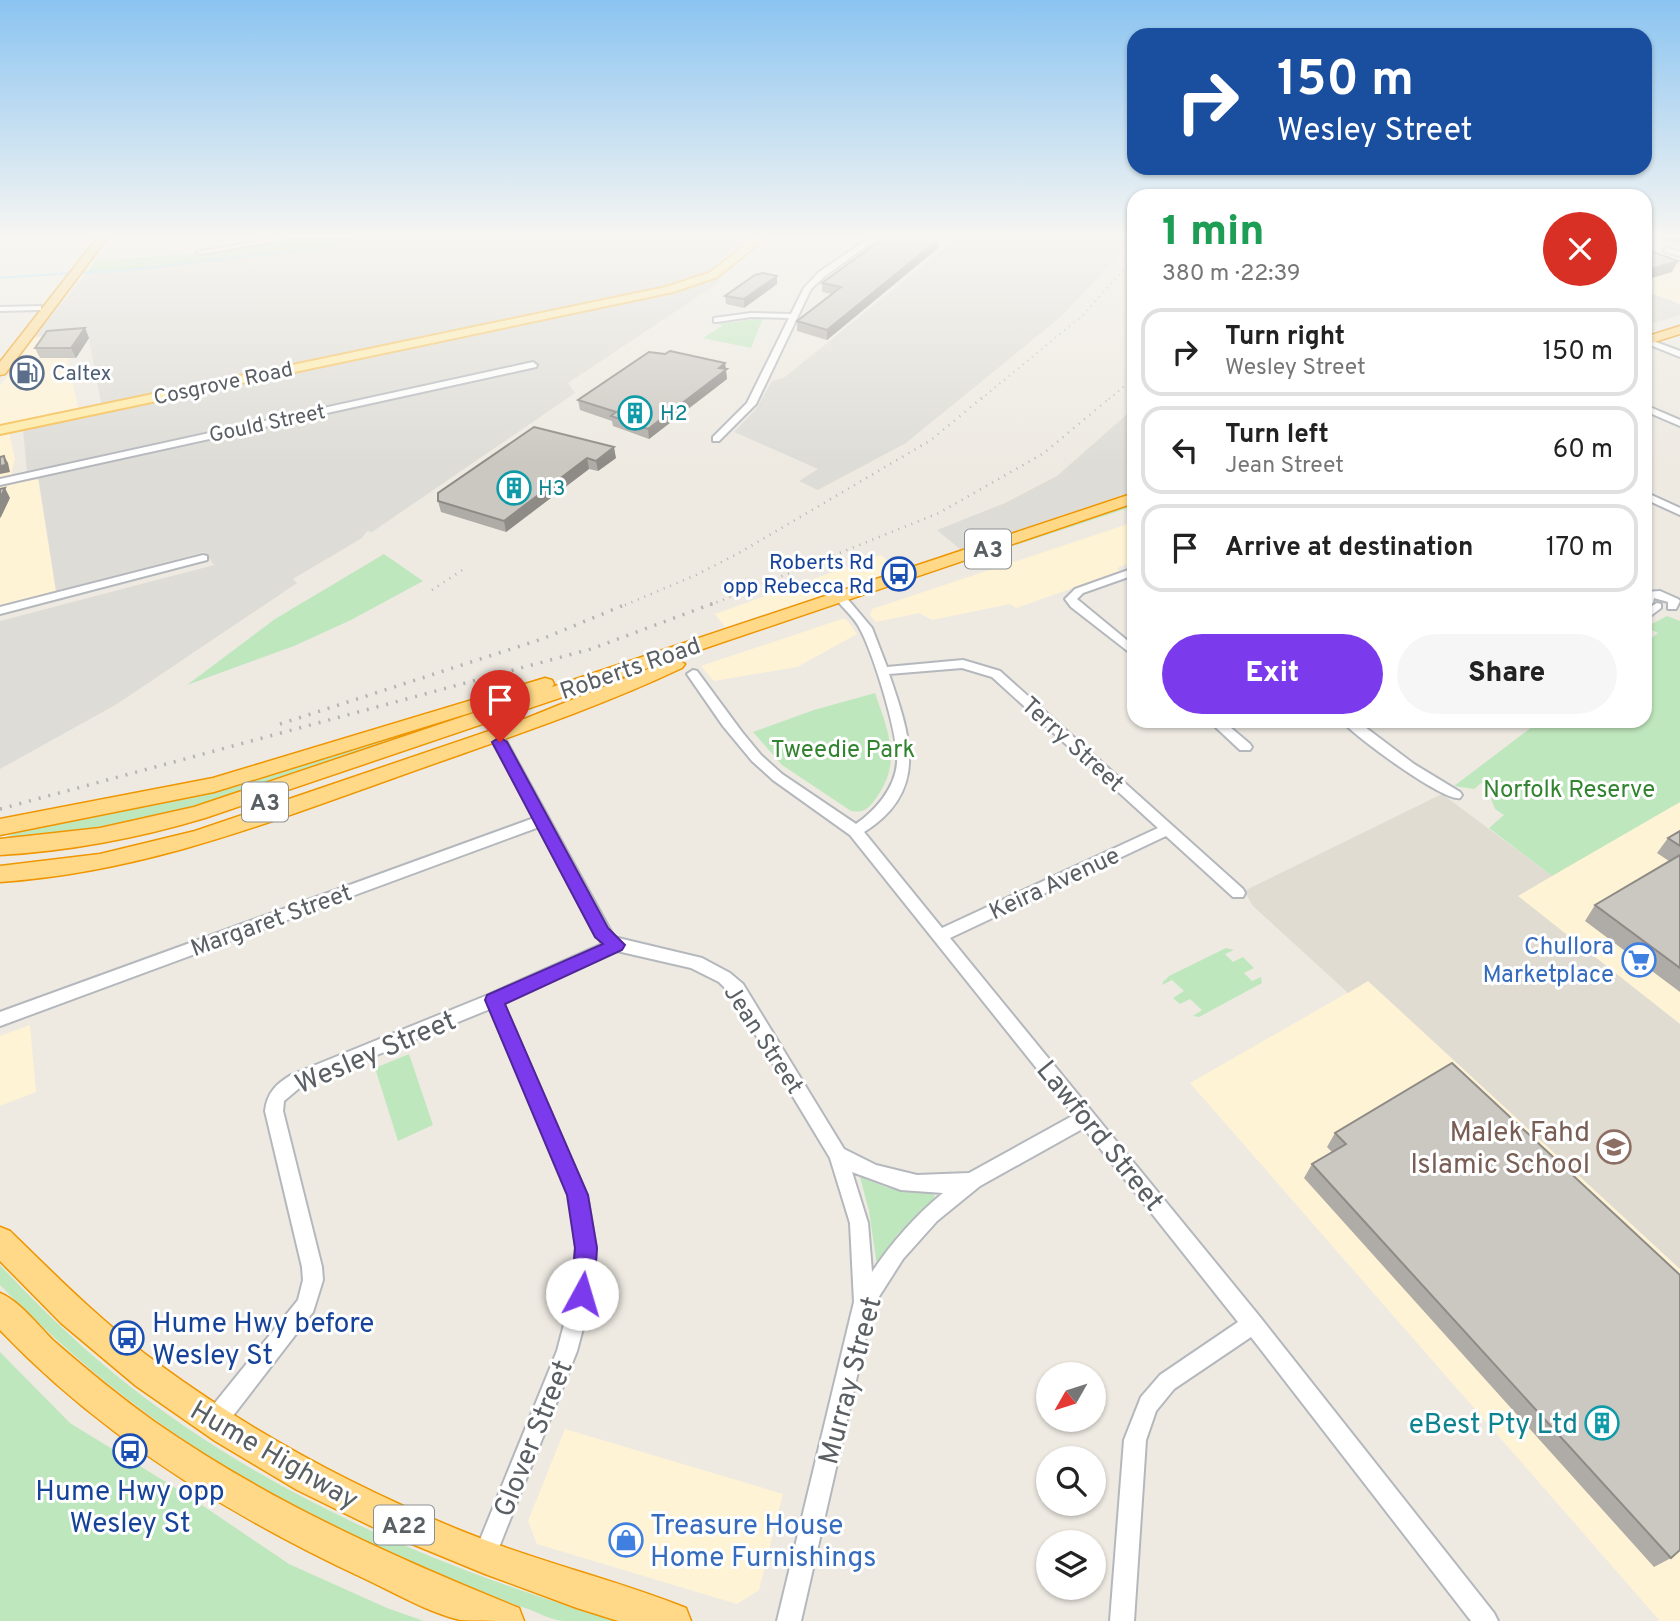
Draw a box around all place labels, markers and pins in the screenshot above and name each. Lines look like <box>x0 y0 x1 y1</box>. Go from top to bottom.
fuel station icon: Caltex <box>8 354 46 392</box>
place label: Caltex <box>52 361 112 388</box>
building icon: H2 <box>616 394 654 432</box>
place label: H2 <box>660 401 688 428</box>
building icon: H3 <box>495 469 533 507</box>
place label: H3 <box>538 476 565 503</box>
place label: Roberts Rd opp Rebecca Rd <box>723 550 874 601</box>
bus stop icon: Roberts Rd opp Rebecca Rd <box>880 555 918 593</box>
pin <box>470 670 530 742</box>
place label: Chullora Marketplace <box>1483 933 1614 991</box>
supermarket icon: Chullora Marketplace <box>1620 941 1658 979</box>
place label: Malek Fahd Islamic School <box>1410 1116 1590 1184</box>
school or university icon: Malek Fahd Islamic School <box>1595 1128 1633 1166</box>
place label: Hume Hwy before Wesley St <box>152 1307 374 1375</box>
bus stop icon: Hume Hwy before Wesley St <box>108 1319 146 1357</box>
building icon: eBest Pty Ltd <box>1583 1404 1621 1442</box>
place label: eBest Pty Ltd <box>1409 1408 1578 1444</box>
bus stop icon: Hume Hwy opp Wesley St <box>111 1432 149 1470</box>
place label: Hume Hwy opp Wesley St <box>35 1475 225 1543</box>
place label: Treasure House Home Furnishings <box>650 1509 876 1577</box>
shop icon: Treasure House Home Furnishings <box>607 1521 645 1559</box>

